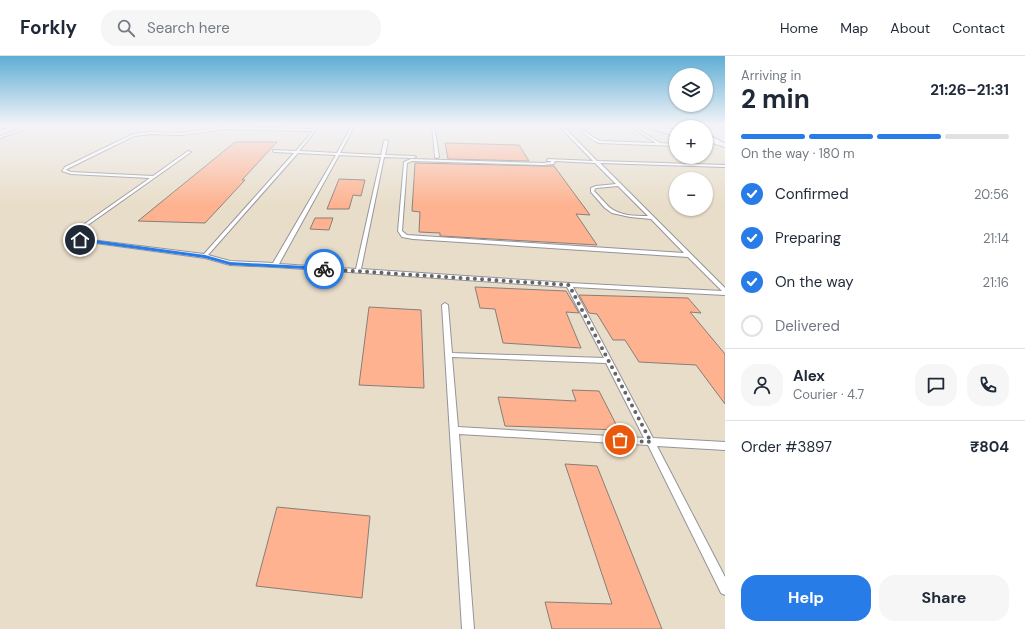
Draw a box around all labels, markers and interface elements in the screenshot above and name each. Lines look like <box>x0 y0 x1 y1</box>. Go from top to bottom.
search box <box>101 10 381 46</box>
text: Forkly <box>20 15 77 40</box>
icon: search <box>115 17 137 39</box>
text: Search here <box>147 18 230 38</box>
text: Home <box>780 19 818 37</box>
text: Map <box>840 19 868 37</box>
text: About <box>890 19 930 37</box>
text: Contact <box>952 19 1005 37</box>
text: Arriving in <box>741 67 801 84</box>
map controls <box>669 68 713 216</box>
button: layers <box>669 68 713 112</box>
text: 21:26–21:31 <box>930 80 1009 100</box>
text: 2 min <box>741 82 810 116</box>
button: + <box>669 120 713 164</box>
text: On the way · 180 m <box>741 145 855 162</box>
button: − <box>669 172 713 216</box>
icon: check <box>741 183 763 205</box>
text: Confirmed <box>775 184 849 204</box>
text: 20:56 <box>974 186 1009 203</box>
pin <box>63 223 97 257</box>
icon: check <box>741 227 763 249</box>
text: Preparing <box>775 228 841 248</box>
icon: home <box>69 229 91 251</box>
text: 21:14 <box>983 230 1009 247</box>
courier <box>304 249 344 289</box>
icon: bike <box>313 258 335 280</box>
icon: check <box>741 271 763 293</box>
text: On the way <box>775 272 854 292</box>
text: 21:16 <box>983 274 1009 291</box>
text: Delivered <box>775 316 840 336</box>
button: person <box>741 364 783 406</box>
button: chat <box>915 364 957 406</box>
button: phone <box>967 364 1009 406</box>
text: Alex <box>793 366 825 386</box>
text: Courier · 4.7 <box>793 386 864 403</box>
pin <box>603 423 637 457</box>
icon: bag <box>609 429 631 451</box>
text: Order #3897 <box>741 437 832 457</box>
text: ₹804 <box>970 437 1009 457</box>
button: Help <box>741 575 871 621</box>
button: Share <box>879 575 1009 621</box>

